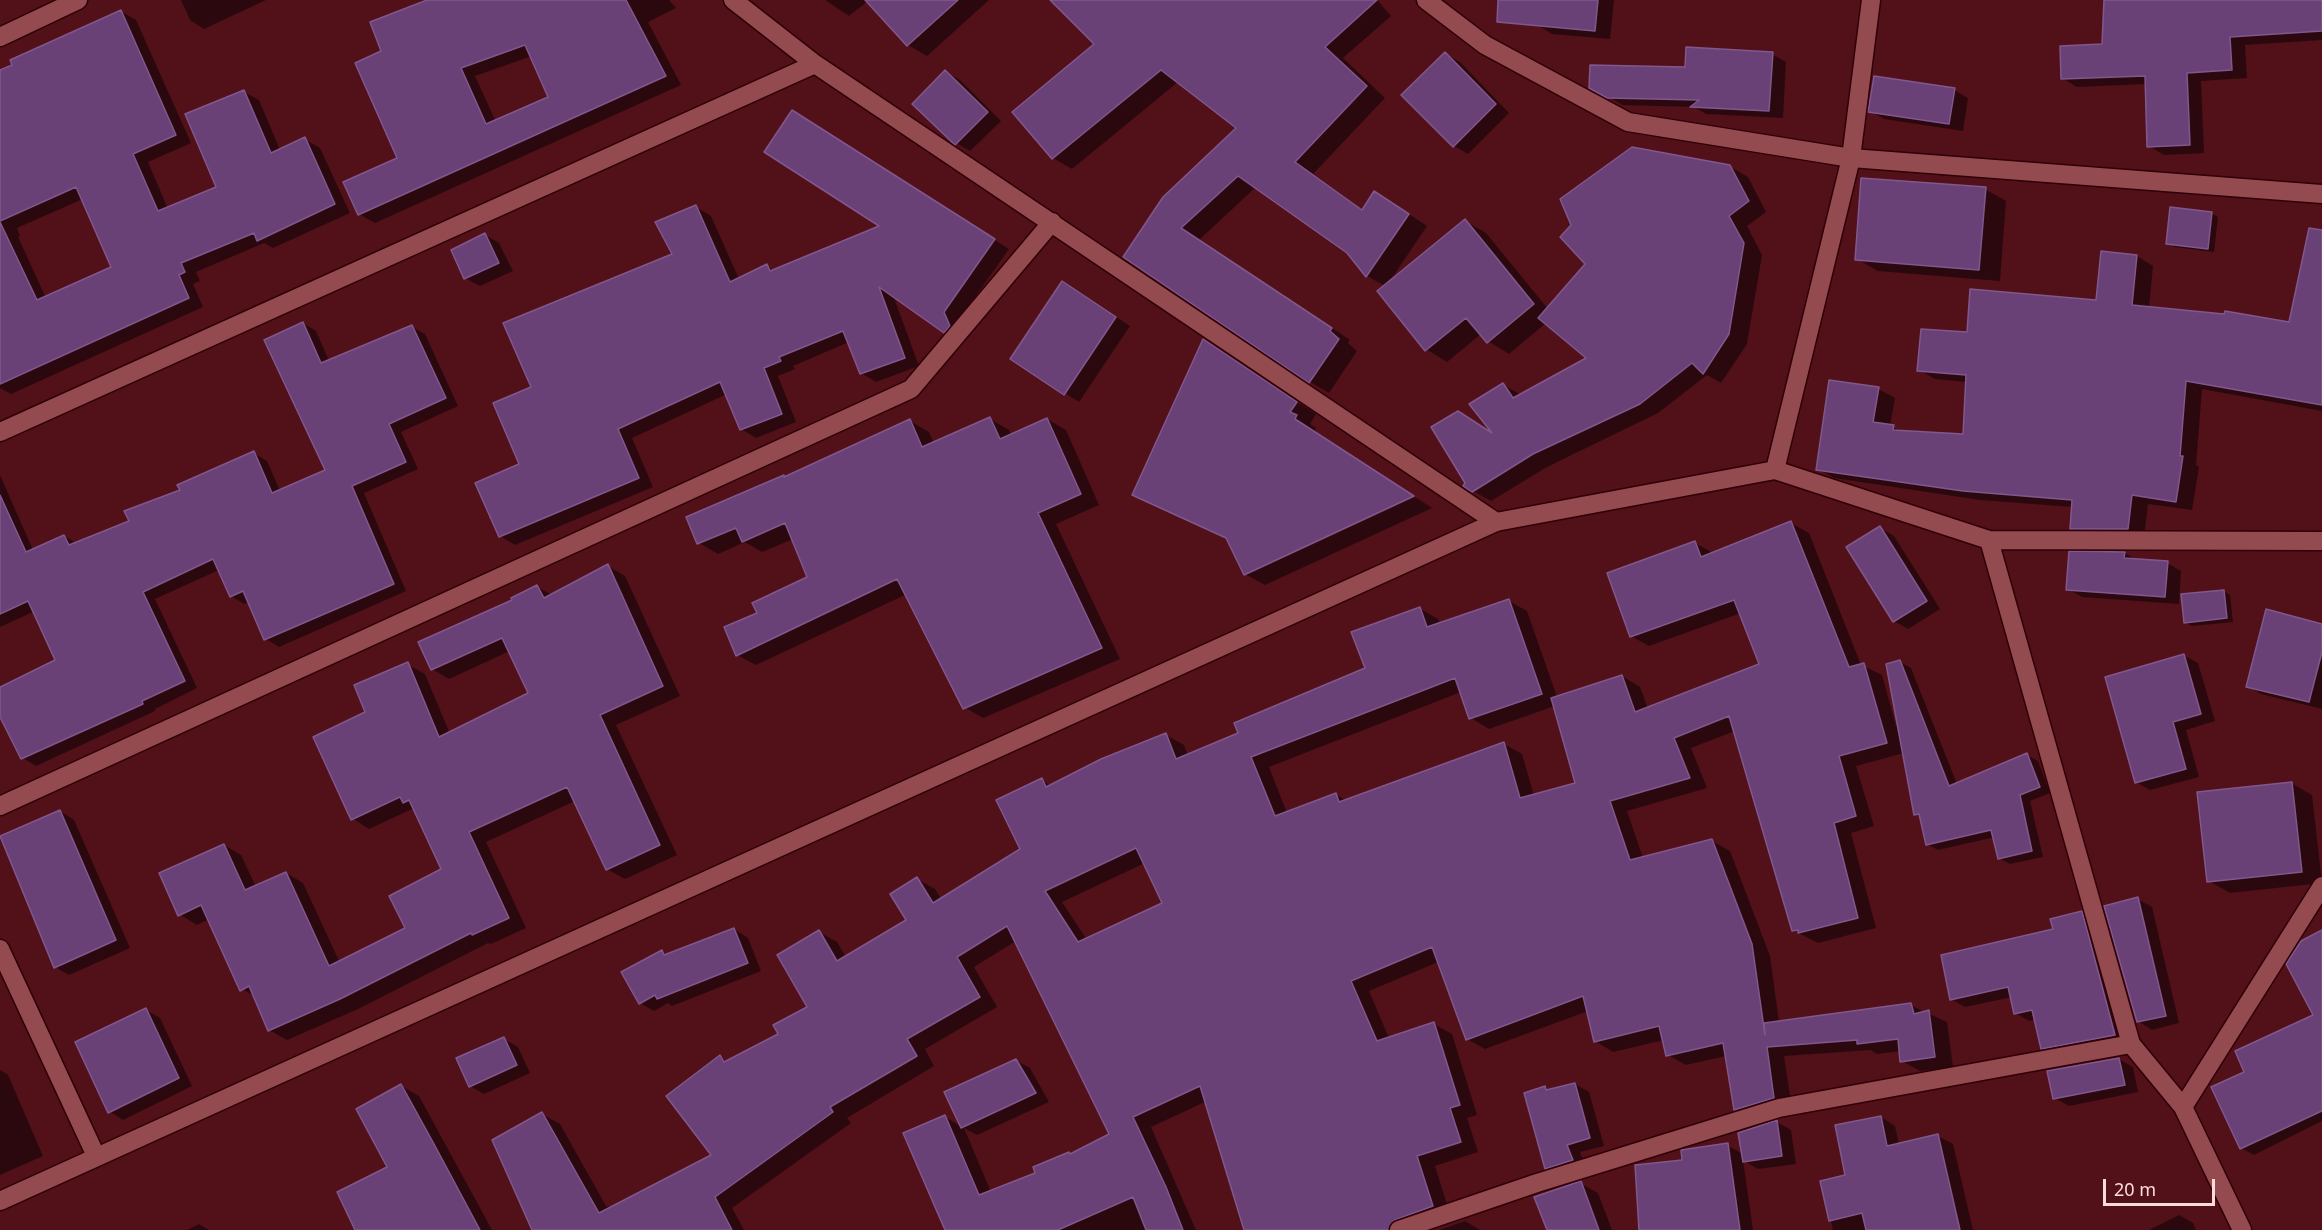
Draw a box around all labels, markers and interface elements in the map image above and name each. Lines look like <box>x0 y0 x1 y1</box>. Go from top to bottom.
scale bar <box>2106 1167 2218 1205</box>
text: 20 m <box>2114 1177 2156 1201</box>

